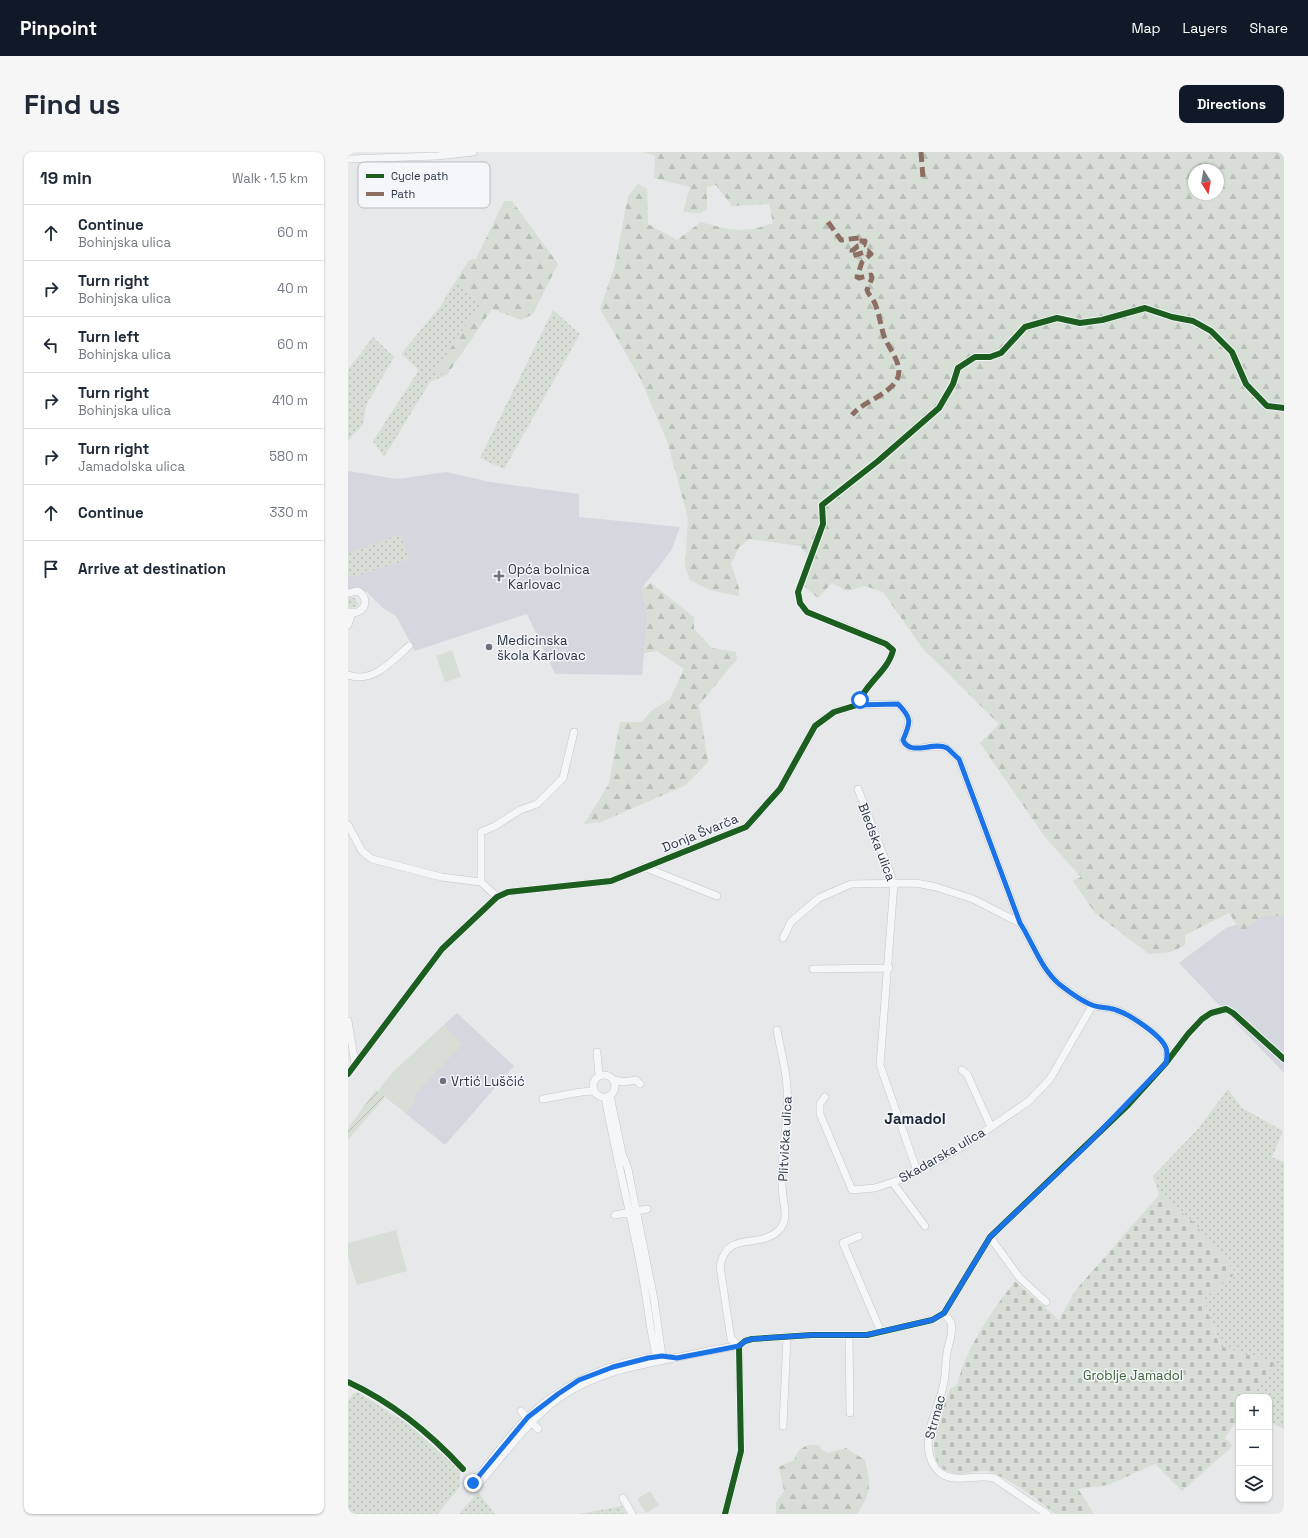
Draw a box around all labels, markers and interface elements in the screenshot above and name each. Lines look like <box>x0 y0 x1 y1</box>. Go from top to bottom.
text: Pinpoint <box>20 16 97 41</box>
text: Map <box>1131 19 1161 37</box>
text: Layers <box>1183 19 1227 37</box>
text: Share <box>1249 19 1288 37</box>
button: Directions <box>1179 85 1284 123</box>
text: Find us <box>24 86 121 122</box>
legend <box>358 162 490 208</box>
north arrow <box>1188 164 1224 200</box>
text: 19 min <box>40 167 92 189</box>
text: Cycle path <box>391 169 448 183</box>
text: Walk · 1.5 km <box>232 170 308 187</box>
text: Path <box>391 187 415 201</box>
text: Continue <box>78 215 144 234</box>
icon: ahead <box>40 222 62 244</box>
text: 60 m <box>277 224 308 241</box>
text: Bohinjska ulica <box>78 234 171 251</box>
text: Turn right <box>78 271 149 290</box>
icon: right <box>40 278 62 300</box>
text: 40 m <box>277 280 308 297</box>
text: Bohinjska ulica <box>78 290 171 307</box>
text: Turn left <box>78 327 140 346</box>
icon: left <box>40 334 62 356</box>
text: 60 m <box>277 336 308 353</box>
text: Bohinjska ulica <box>78 346 171 363</box>
text: Turn right <box>78 383 149 402</box>
icon: right <box>40 390 62 412</box>
text: 410 m <box>272 392 308 409</box>
text: Bohinjska ulica <box>78 402 171 419</box>
text: Turn right <box>78 439 149 458</box>
icon: right <box>40 446 62 468</box>
text: 580 m <box>269 448 308 465</box>
text: Jamadolska ulica <box>78 458 185 475</box>
icon: ahead <box>40 502 62 524</box>
text: Continue <box>78 503 144 522</box>
text: 330 m <box>269 504 308 521</box>
icon: arrive <box>40 558 62 580</box>
text: Arrive at destination <box>78 559 226 578</box>
place label: Opća bolnica Karlovac <box>508 561 590 593</box>
marker: Opća bolnica Karlovac <box>493 570 505 582</box>
place label: Medicinska škola Karlovac <box>497 632 586 664</box>
marker: Medicinska škola Karlovac <box>484 642 494 652</box>
route start <box>851 691 869 709</box>
street label: Bledska ulica <box>854 801 900 884</box>
street label: Donja Švarča <box>659 810 741 856</box>
place label: Vrtić Luščić <box>451 1073 525 1090</box>
marker: Vrtić Luščić <box>438 1076 448 1086</box>
street label: Plitvička ulica <box>774 1095 796 1182</box>
district label: Jamadol <box>884 1109 946 1128</box>
street label: Skadarska ulica <box>896 1123 989 1187</box>
park label: Groblje Jamadol <box>1083 1367 1183 1384</box>
street label: Strmac <box>921 1393 949 1441</box>
map controls <box>1236 1394 1272 1502</box>
button: + <box>1236 1394 1272 1430</box>
button: − <box>1236 1430 1272 1466</box>
button: layers <box>1236 1466 1272 1502</box>
route end <box>464 1474 482 1492</box>

